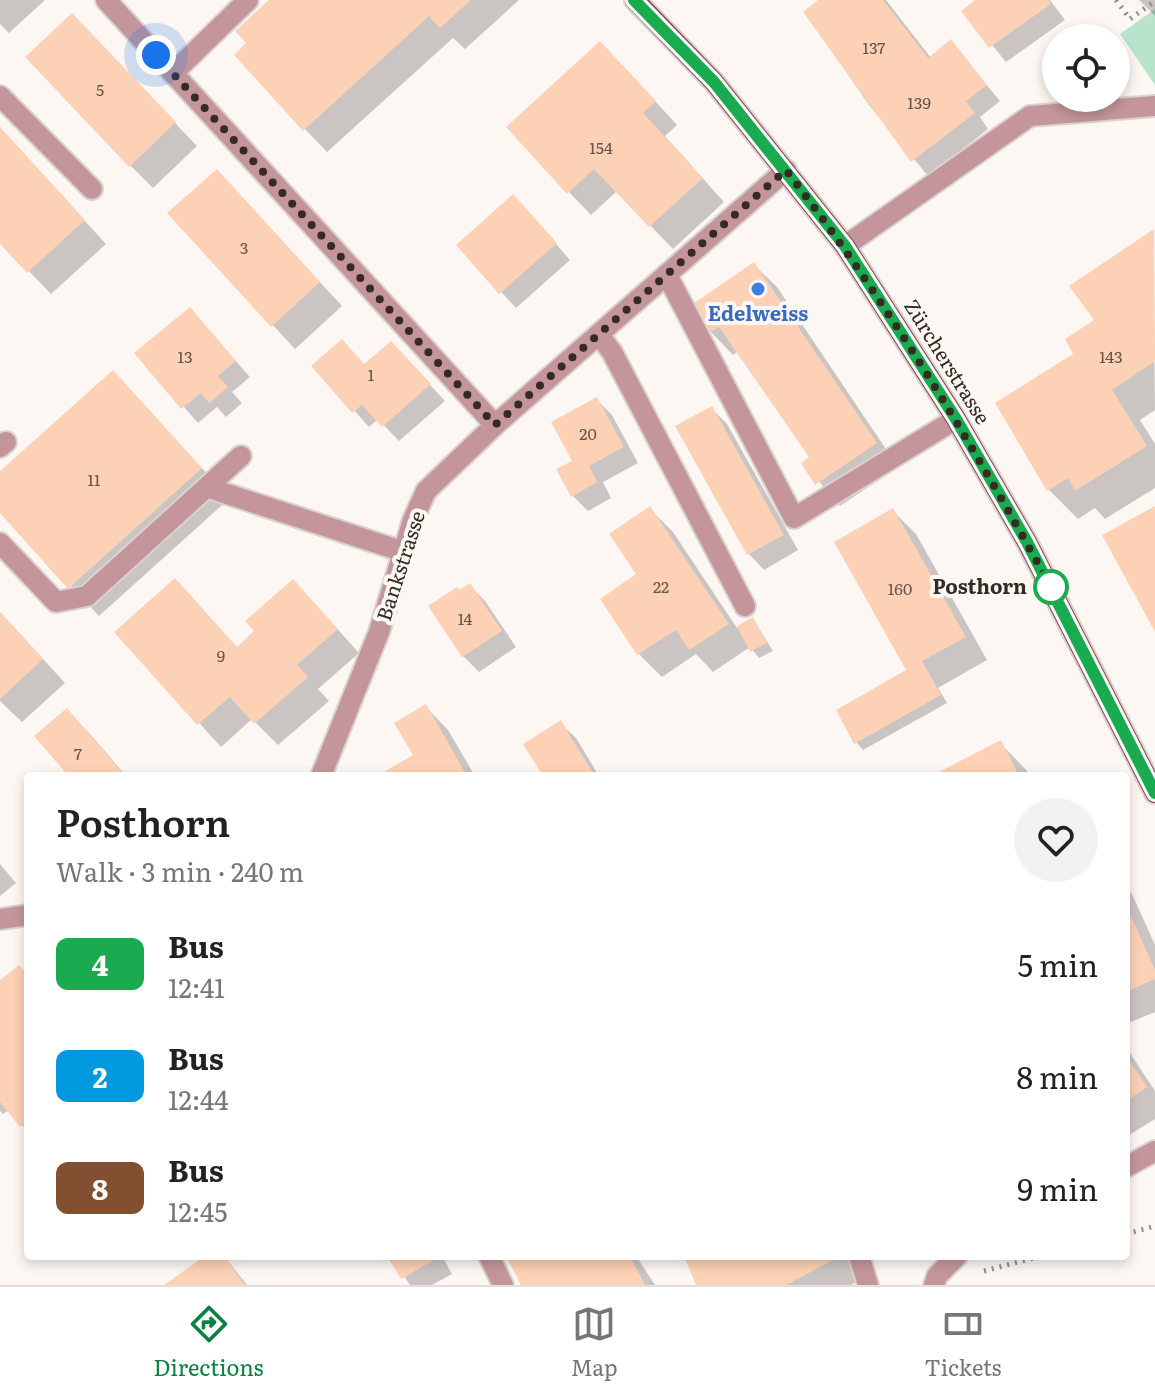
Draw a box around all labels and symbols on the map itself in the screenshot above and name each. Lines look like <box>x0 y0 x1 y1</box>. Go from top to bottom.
your location <box>136 35 176 75</box>
house number: 137 <box>863 35 885 59</box>
house number: 5 <box>96 77 104 101</box>
house number: 139 <box>907 90 931 114</box>
house number: 154 <box>589 135 613 159</box>
house number: 3 <box>240 235 248 259</box>
marker: Edelweiss <box>749 280 767 298</box>
street label: Zürcherstrasse <box>898 293 999 429</box>
place label: Edelweiss <box>708 297 808 327</box>
house number: 13 <box>177 344 193 368</box>
house number: 143 <box>1099 344 1123 368</box>
house number: 1 <box>368 362 375 386</box>
house number: 20 <box>579 421 597 445</box>
house number: 11 <box>87 467 101 491</box>
street label: Bankstrasse <box>367 506 431 624</box>
place label: Posthorn <box>932 570 1027 600</box>
marker: Posthorn <box>1034 570 1068 604</box>
house number: 22 <box>653 574 669 598</box>
house number: 160 <box>888 576 912 600</box>
house number: 14 <box>458 606 473 630</box>
house number: 9 <box>217 643 225 667</box>
house number: 7 <box>74 741 82 765</box>

